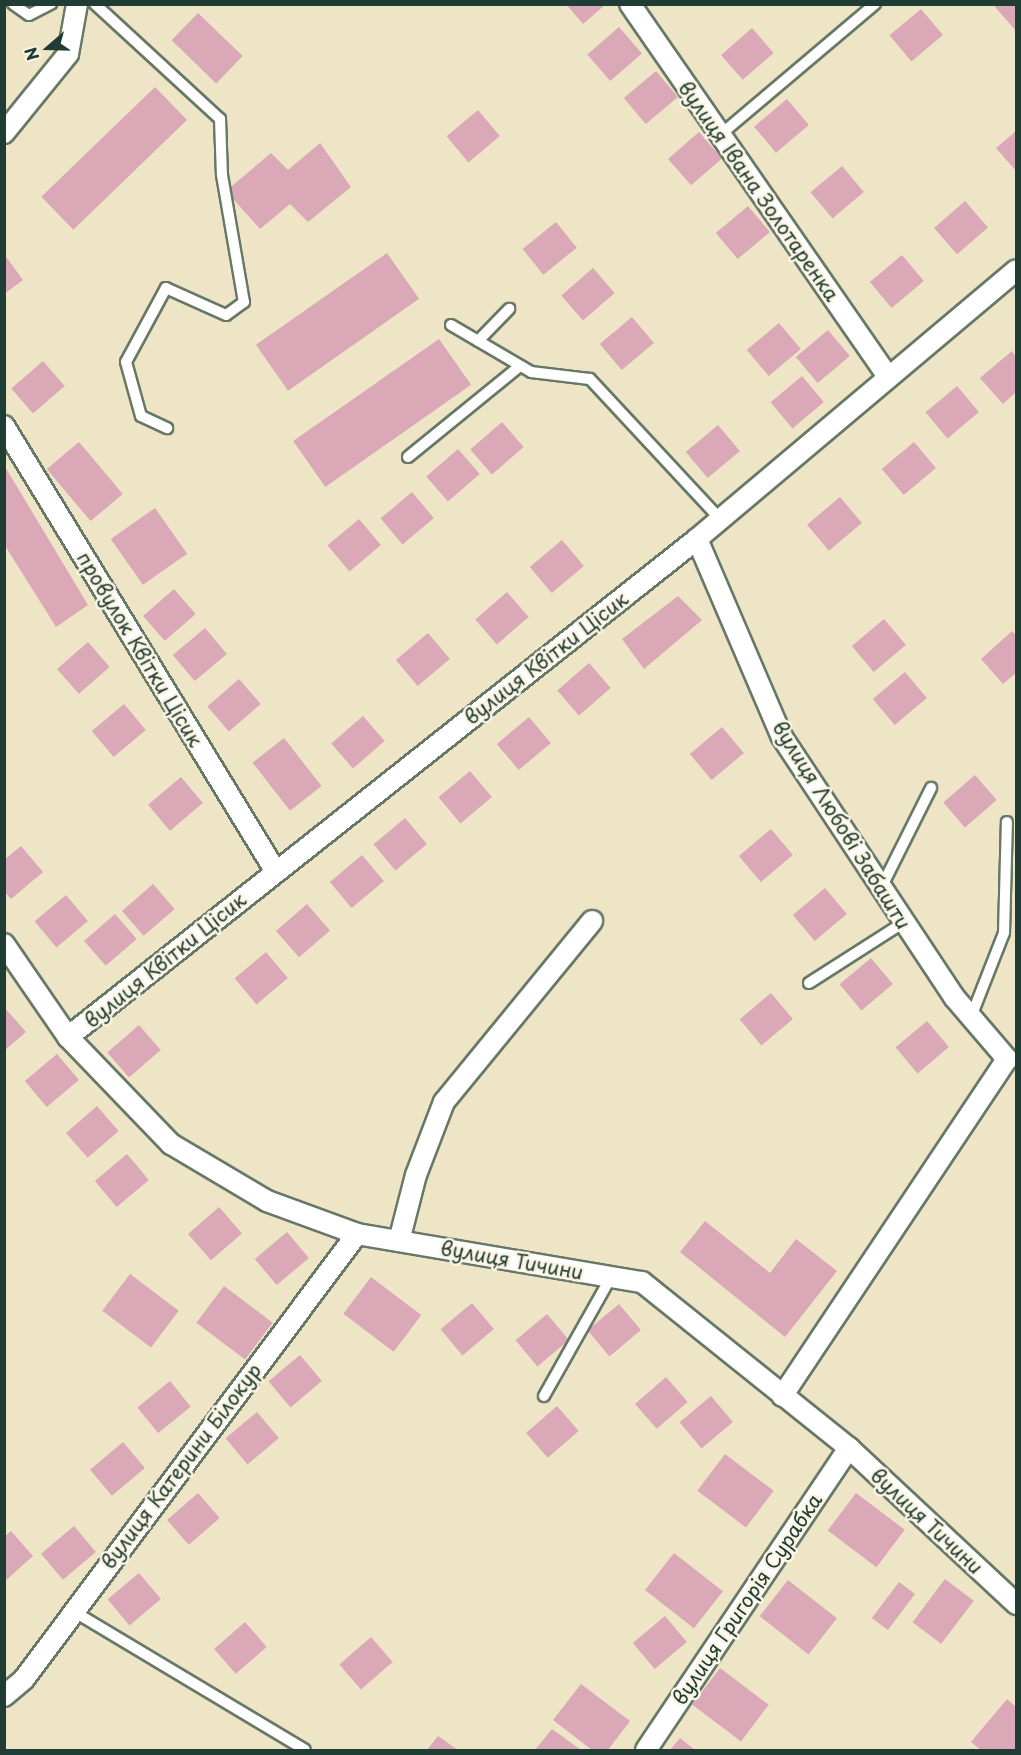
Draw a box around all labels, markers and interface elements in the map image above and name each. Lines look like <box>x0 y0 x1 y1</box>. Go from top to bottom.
north arrow <box>18 18 78 78</box>
text: N <box>18 44 45 64</box>
street label: вулиця Івана Золотаренка <box>673 76 845 306</box>
street label: провулок Квітки Цісик <box>72 547 208 751</box>
street label: вулиця Квітки Цісик <box>459 586 633 730</box>
street label: вулиця Любові Забашти <box>768 716 916 934</box>
street label: вулиця Квітки Цісик <box>79 887 251 1033</box>
street label: вулиця Тичини <box>438 1236 586 1284</box>
street label: вулиця Катерини Білокур <box>96 1359 266 1573</box>
street label: вулиця Тичини <box>866 1463 988 1579</box>
street label: вулиця Григорія Сурабка <box>667 1488 827 1710</box>

